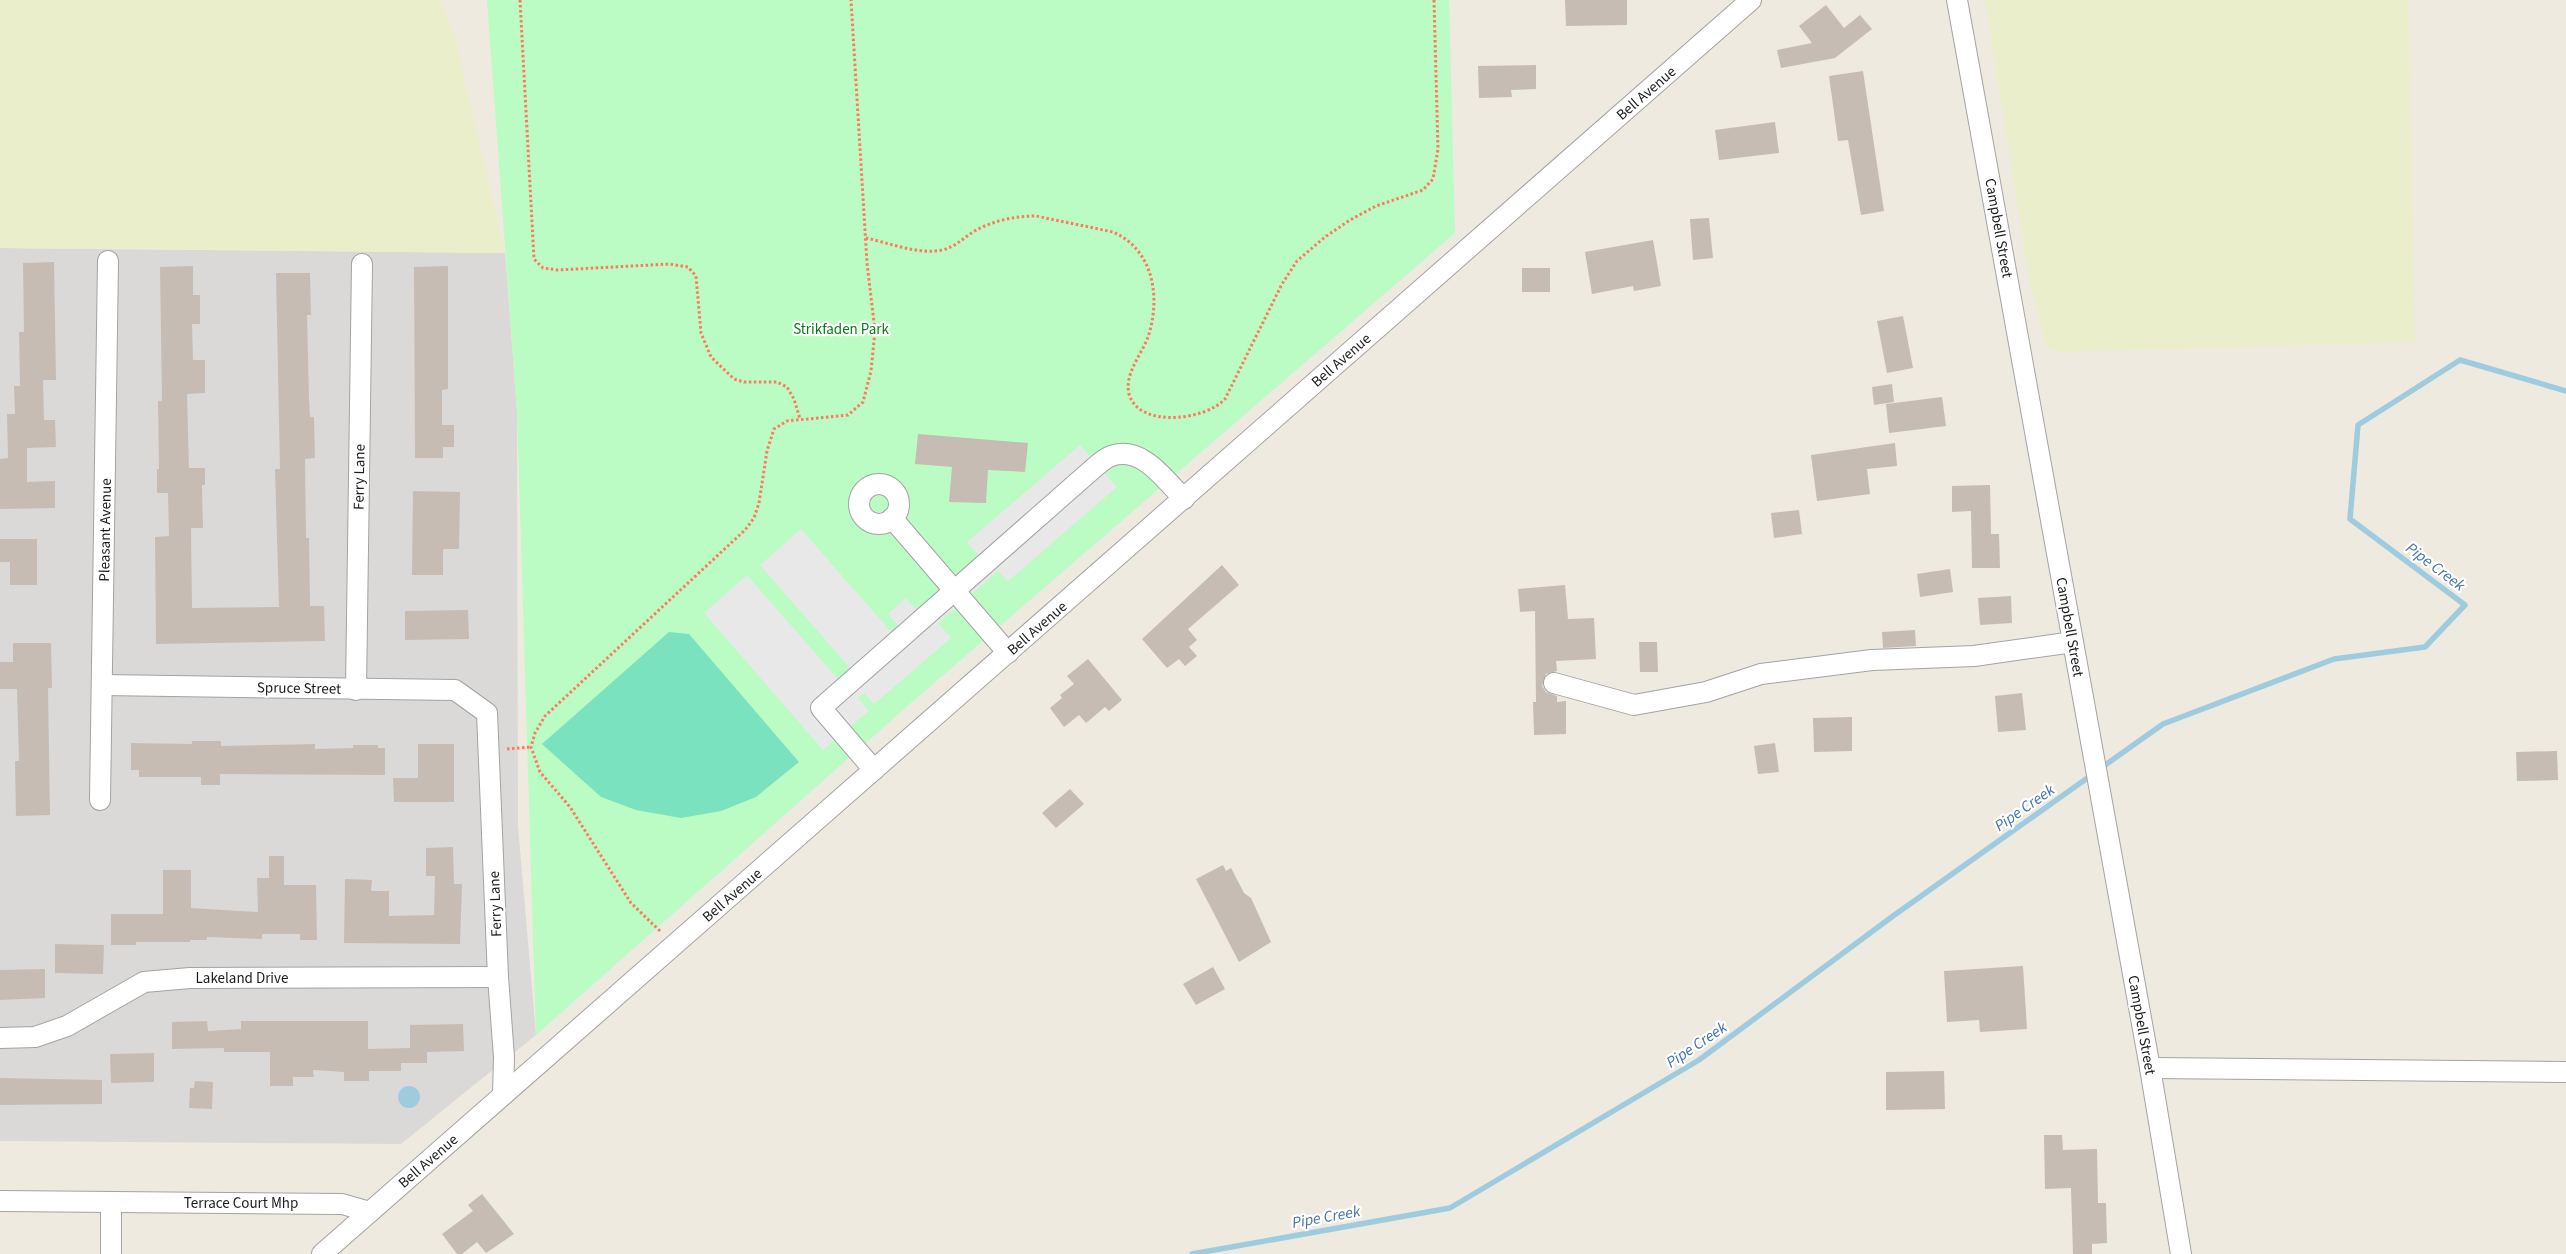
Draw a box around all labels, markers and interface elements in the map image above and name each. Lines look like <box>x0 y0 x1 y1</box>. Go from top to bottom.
street label: Bell Avenue <box>1612 61 1681 125</box>
street label: Campbell Street <box>1979 177 2018 280</box>
park label: Strikfaden Park <box>793 319 889 340</box>
street label: Bell Avenue <box>1307 328 1376 392</box>
street label: Ferry Lane <box>348 444 371 510</box>
street label: Pleasant Avenue <box>94 478 117 582</box>
water label: Pipe Creek <box>2401 537 2470 597</box>
street label: Campbell Street <box>2050 576 2089 679</box>
street label: Bell Avenue <box>1003 596 1072 660</box>
street label: Spruce Street <box>257 677 341 700</box>
water label: Pipe Creek <box>1990 779 2060 837</box>
street label: Bell Avenue <box>698 863 767 927</box>
street label: Ferry Lane <box>484 871 507 937</box>
street label: Lakeland Drive <box>196 968 288 989</box>
street label: Campbell Street <box>2122 974 2161 1077</box>
water label: Pipe Creek <box>1662 1016 1732 1073</box>
street label: Bell Avenue <box>394 1129 463 1193</box>
street label: Terrace Court Mhp <box>184 1193 298 1214</box>
water label: Pipe Creek <box>1290 1200 1362 1234</box>

